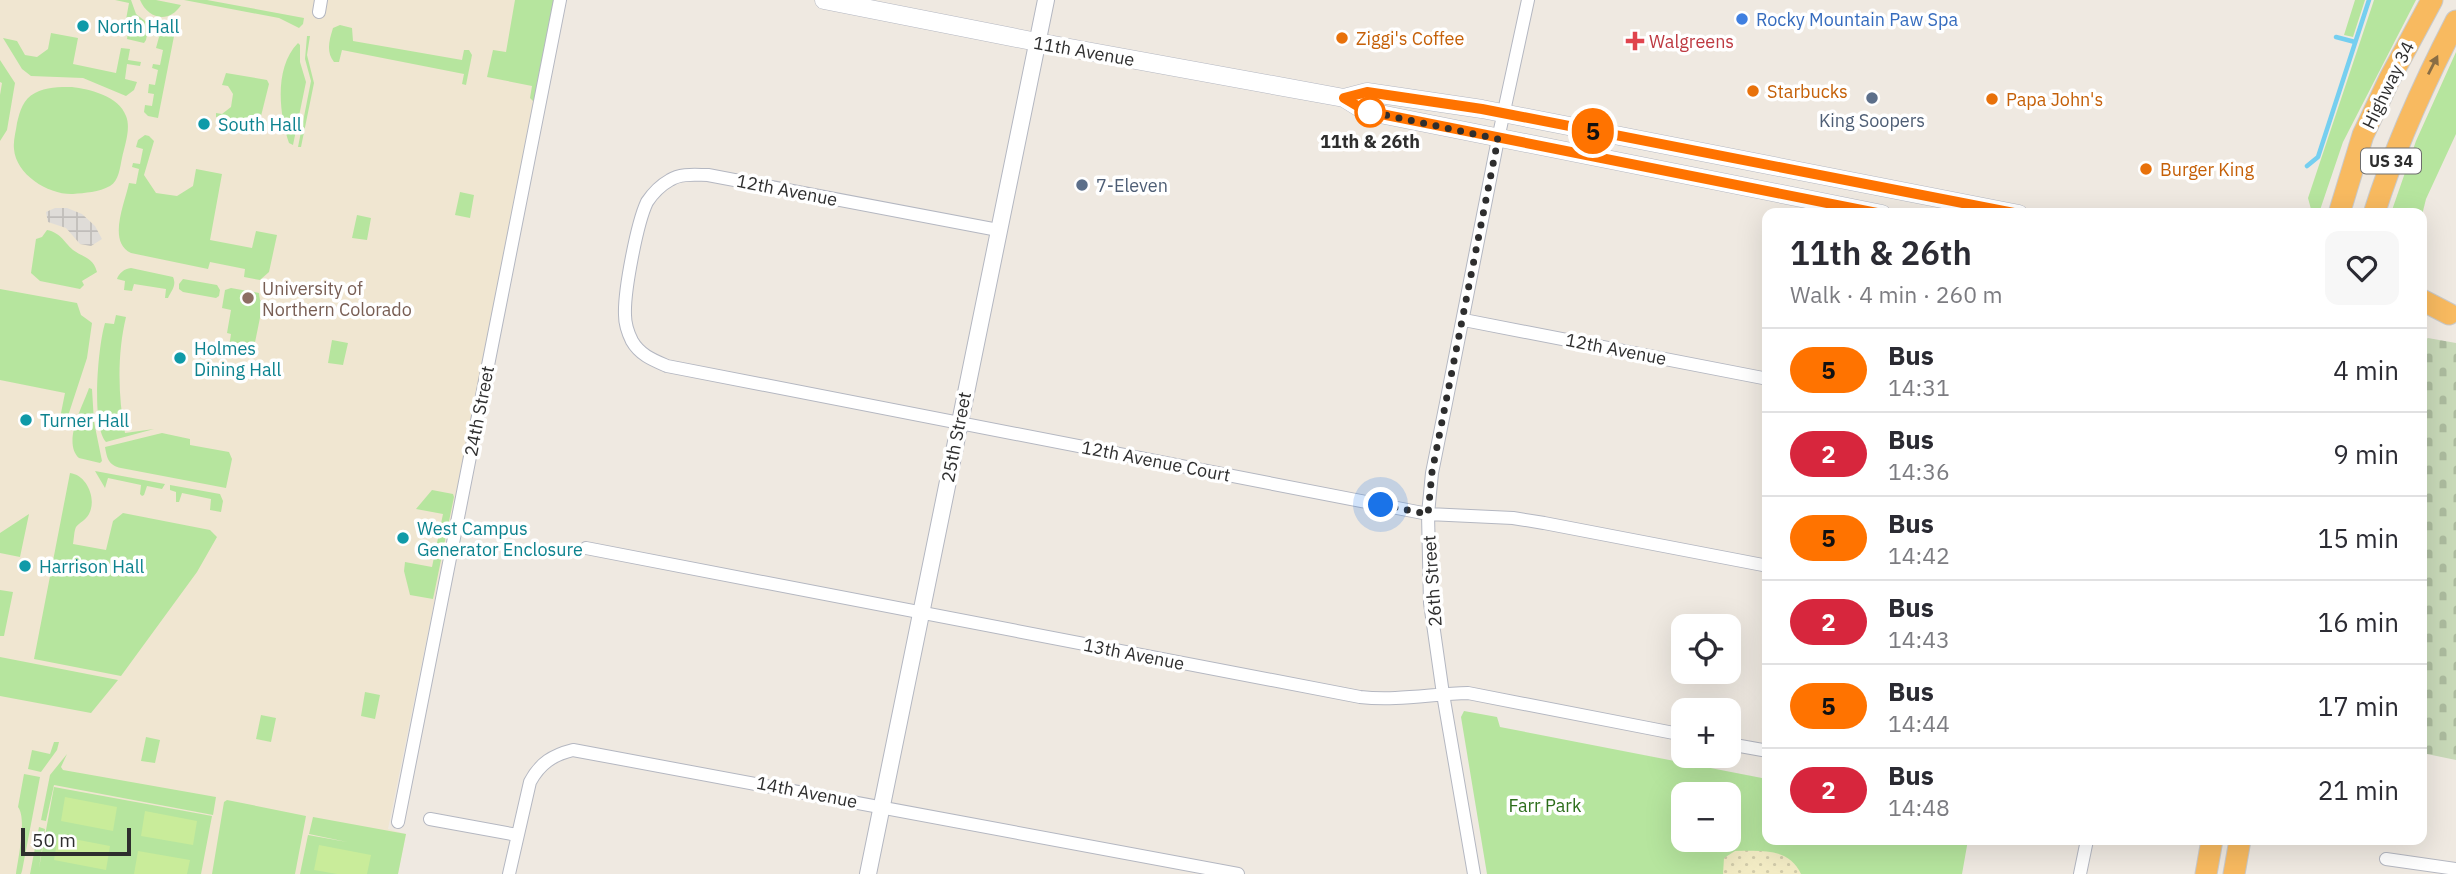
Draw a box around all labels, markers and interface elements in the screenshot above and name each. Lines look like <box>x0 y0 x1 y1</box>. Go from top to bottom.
place label: Rocky Mountain Paw Spa <box>1756 8 1958 31</box>
marker: Rocky Mountain Paw Spa <box>1734 11 1750 27</box>
place label: North Hall <box>97 15 179 38</box>
marker: North Hall <box>75 18 91 34</box>
place label: Ziggi's Coffee <box>1356 27 1464 50</box>
marker: Ziggi's Coffee <box>1334 30 1350 46</box>
place label: Walgreens <box>1649 30 1734 53</box>
street label: 11th Avenue <box>1032 31 1137 71</box>
marker: Walgreens <box>1627 33 1643 49</box>
street label: Highway 34 <box>2357 37 2419 133</box>
one-way arrow <box>2428 55 2439 75</box>
place label: Starbucks <box>1767 80 1848 103</box>
marker: Starbucks <box>1745 83 1761 99</box>
place label: Papa John's <box>2006 88 2103 111</box>
marker: King Soopers <box>1864 90 1880 106</box>
marker: Papa John's <box>1984 91 2000 107</box>
marker: 11th & 26th <box>1355 97 1385 127</box>
line badge: 5 <box>1570 108 1616 154</box>
place label: King Soopers <box>1819 109 1925 132</box>
place label: South Hall <box>218 113 302 136</box>
text: 5 <box>1586 115 1600 147</box>
marker: South Hall <box>196 116 212 132</box>
place label: 11th & 26th <box>1320 130 1420 153</box>
road number: US 34 <box>2361 148 2421 174</box>
place label: Burger King <box>2160 158 2254 181</box>
marker: Burger King <box>2138 161 2154 177</box>
street label: 12th Avenue <box>734 169 840 211</box>
place label: 7-Eleven <box>1096 174 1168 197</box>
marker: 7-Eleven <box>1074 177 1090 193</box>
text: 11th & 26th <box>1790 231 1972 274</box>
button: heart <box>2325 231 2399 305</box>
place label: University of Northern Colorado <box>262 277 412 321</box>
text: Walk · 4 min · 260 m <box>1790 279 2003 309</box>
marker: University of Northern Colorado <box>240 290 256 306</box>
street label: 12th Avenue <box>1563 328 1669 370</box>
place label: Holmes Dining Hall <box>194 337 281 381</box>
text: Bus <box>1888 338 1934 372</box>
marker: Holmes Dining Hall <box>172 350 188 366</box>
text: 4 min <box>2333 353 2399 387</box>
text: 5 <box>1821 354 1836 386</box>
street label: 24th Street <box>459 364 499 458</box>
text: 14:31 <box>1888 372 1950 402</box>
street label: 25th Street <box>936 390 976 484</box>
place label: Turner Hall <box>40 409 129 432</box>
marker: Turner Hall <box>18 412 34 428</box>
text: Bus <box>1888 422 1934 456</box>
street label: 12th Avenue Court <box>1080 435 1232 487</box>
text: 9 min <box>2333 437 2399 471</box>
text: 2 <box>1821 438 1836 470</box>
text: 14:36 <box>1888 456 1950 486</box>
your location <box>1363 487 1398 522</box>
text: Bus <box>1888 506 1934 540</box>
place label: West Campus Generator Enclosure <box>417 517 583 561</box>
text: 15 min <box>2318 521 2399 555</box>
text: 5 <box>1821 522 1836 554</box>
marker: West Campus Generator Enclosure <box>395 530 411 546</box>
street label: 26th Street <box>1417 534 1447 628</box>
text: 14:42 <box>1888 540 1950 570</box>
place label: Harrison Hall <box>39 555 145 578</box>
marker: Harrison Hall <box>17 558 33 574</box>
text: Bus <box>1888 590 1934 624</box>
text: 16 min <box>2318 605 2399 639</box>
text: 2 <box>1821 606 1836 638</box>
map controls <box>1671 614 1741 852</box>
button: locate <box>1671 614 1741 684</box>
text: 14:43 <box>1888 624 1950 654</box>
street label: 13th Avenue <box>1081 633 1187 675</box>
text: Bus <box>1888 674 1934 708</box>
text: 17 min <box>2318 689 2399 723</box>
text: 5 <box>1821 690 1836 722</box>
button: + <box>1671 698 1741 768</box>
text: 14:44 <box>1888 708 1950 738</box>
text: Bus <box>1888 758 1934 792</box>
street label: 14th Avenue <box>754 771 860 813</box>
text: 21 min <box>2318 773 2399 807</box>
text: 2 <box>1821 774 1836 806</box>
button: − <box>1671 782 1741 852</box>
text: 14:48 <box>1888 792 1950 822</box>
park label: Farr Park <box>1509 794 1582 817</box>
scale bar <box>21 825 131 857</box>
text: 50 m <box>32 828 76 852</box>

